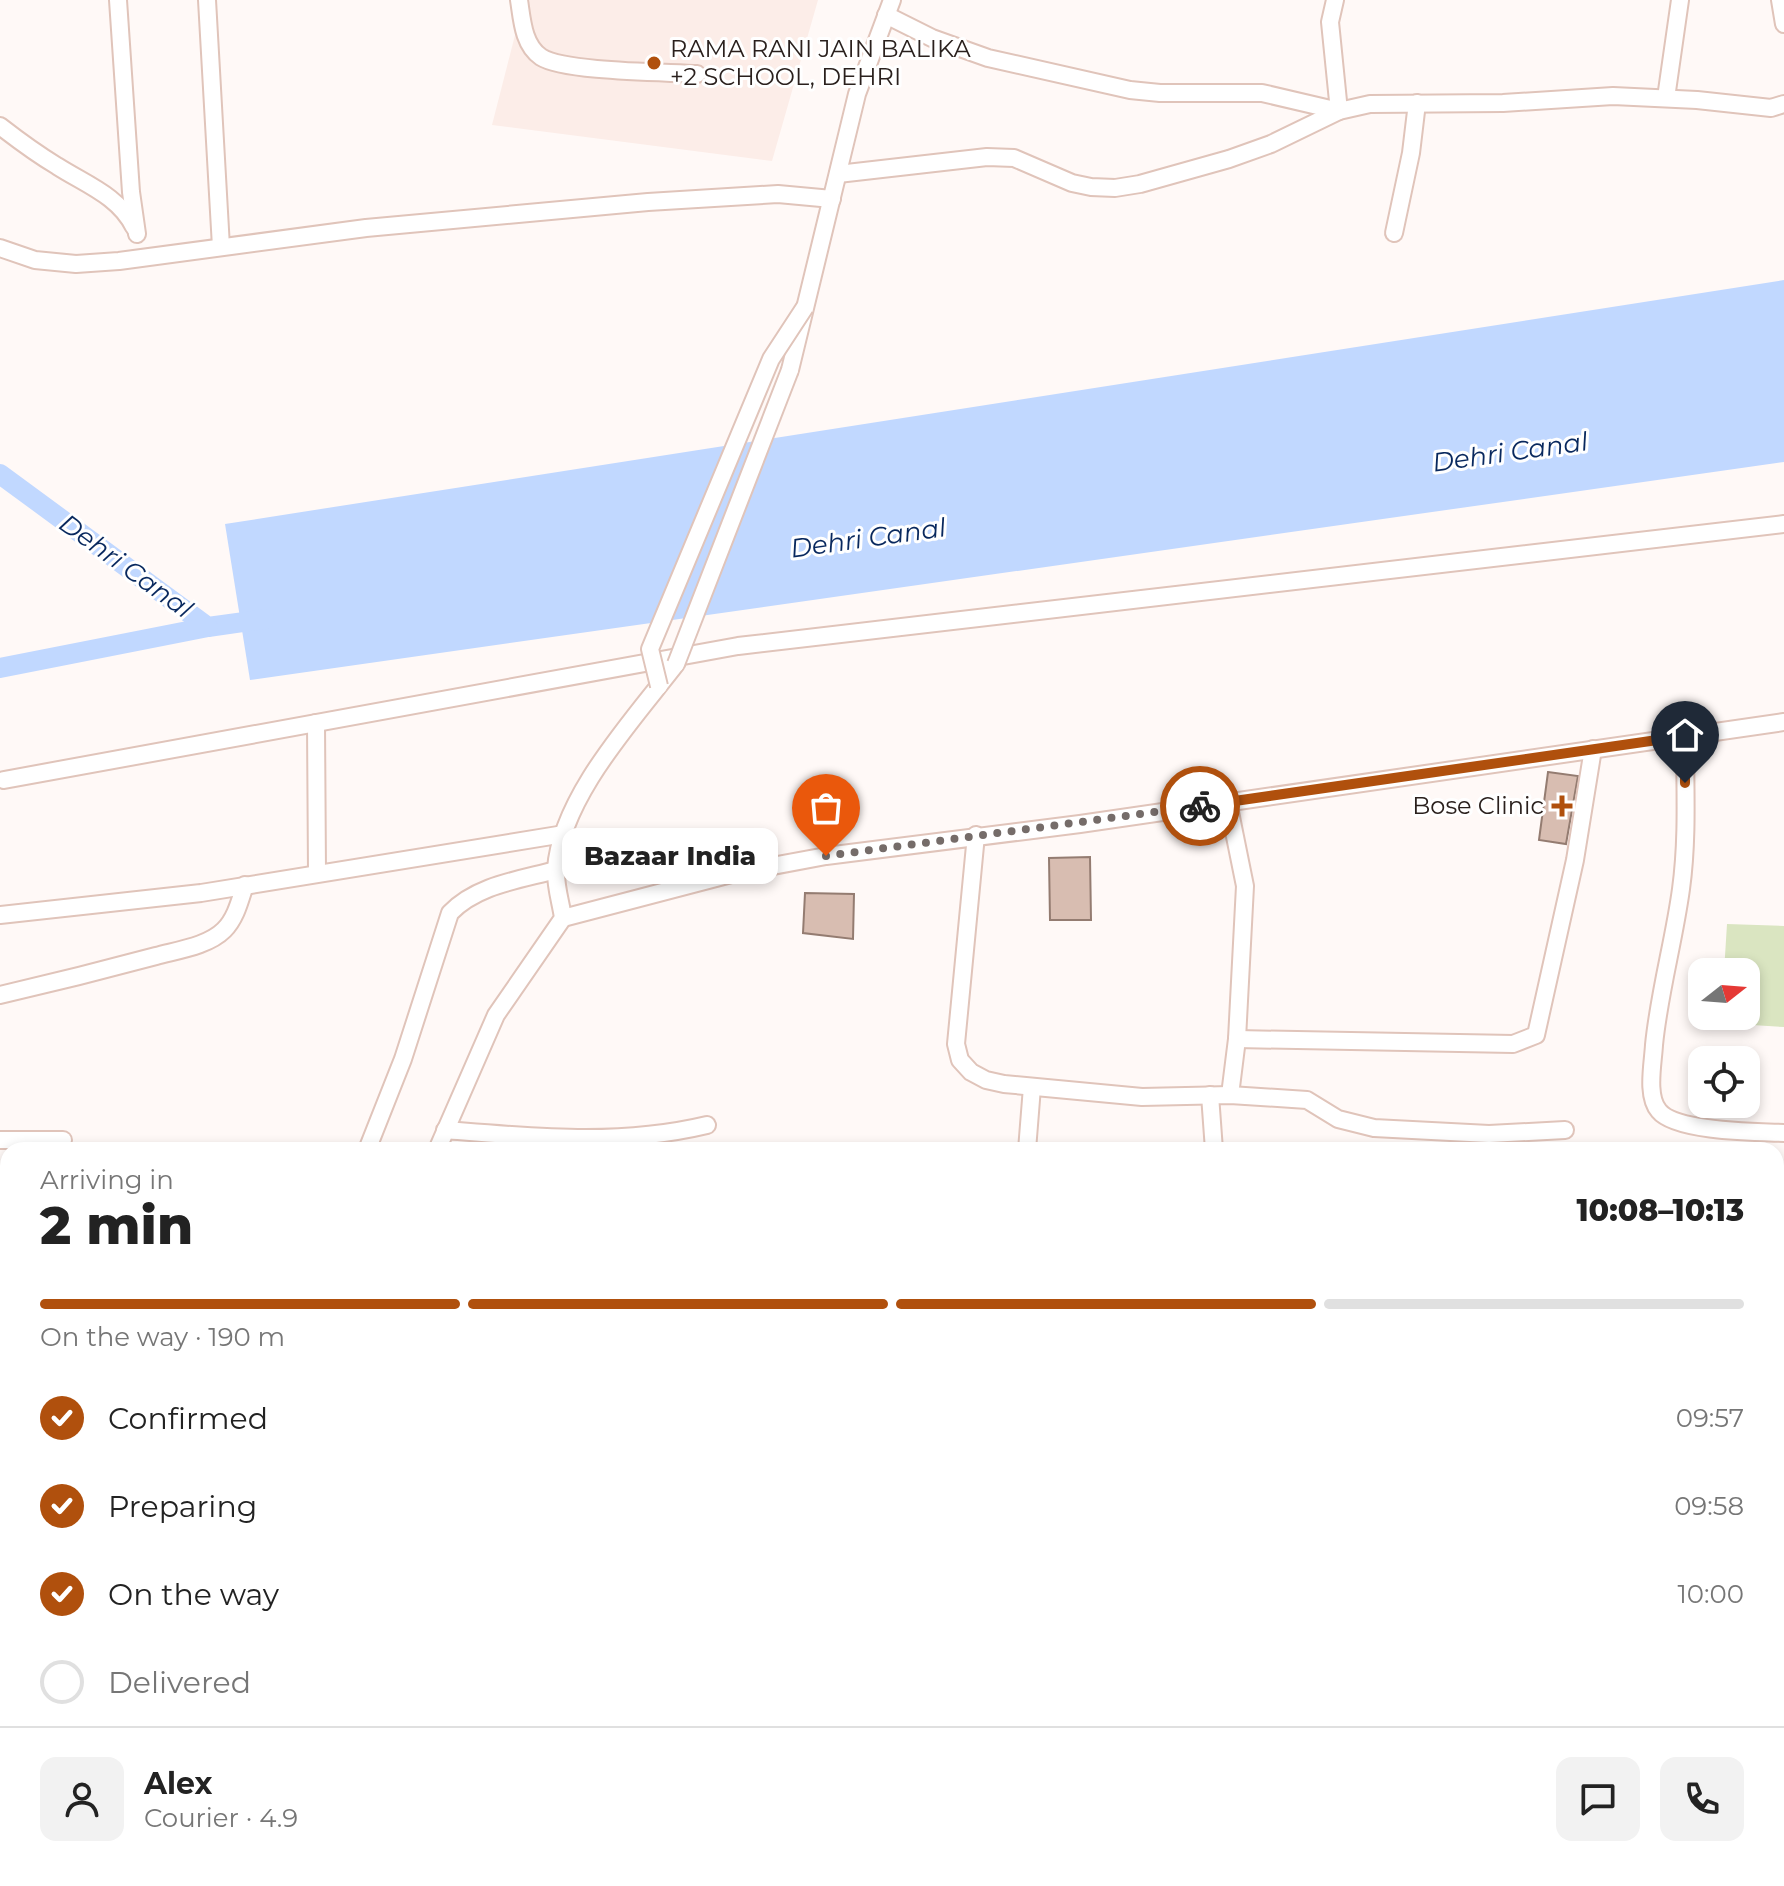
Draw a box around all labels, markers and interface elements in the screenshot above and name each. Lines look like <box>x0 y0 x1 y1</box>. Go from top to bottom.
place label: RAMA RANI JAIN BALIKA +2 SCHOOL, DEHRI <box>670 34 971 91</box>
marker: RAMA RANI JAIN BALIKA +2 SCHOOL, DEHRI <box>645 54 663 72</box>
water label: Dehri Canal <box>1430 425 1590 479</box>
water label: Dehri Canal <box>53 507 199 625</box>
water label: Dehri Canal <box>788 511 948 565</box>
pin <box>1651 701 1719 783</box>
icon: home <box>1663 713 1707 757</box>
courier <box>1160 766 1240 846</box>
pin <box>792 774 860 856</box>
icon: bike <box>1178 784 1222 828</box>
icon: bag <box>804 786 848 830</box>
place label: Bose Clinic <box>1412 791 1544 820</box>
marker: Bose Clinic <box>1551 795 1573 817</box>
callout: Bazaar India <box>562 828 778 884</box>
text: Bazaar India <box>584 840 756 872</box>
north arrow <box>1688 958 1760 1030</box>
map controls <box>1688 958 1760 1118</box>
button: locate <box>1688 1046 1760 1118</box>
text: Arriving in <box>40 1164 174 1196</box>
text: 10:08–10:13 <box>1576 1192 1744 1229</box>
text: 2 min <box>40 1194 193 1257</box>
text: On the way · 190 m <box>40 1321 285 1353</box>
icon: check <box>40 1396 84 1440</box>
text: Confirmed <box>108 1400 268 1437</box>
text: 09:57 <box>1676 1402 1744 1434</box>
icon: check <box>40 1484 84 1528</box>
text: Preparing <box>108 1488 257 1525</box>
text: 09:58 <box>1674 1490 1744 1522</box>
icon: check <box>40 1572 84 1616</box>
text: On the way <box>108 1576 279 1613</box>
text: 10:00 <box>1677 1578 1744 1610</box>
text: Delivered <box>108 1664 251 1701</box>
button: person <box>40 1757 124 1841</box>
button: chat <box>1556 1757 1640 1841</box>
button: phone <box>1660 1757 1744 1841</box>
text: Alex <box>144 1765 212 1802</box>
text: Courier · 4.9 <box>144 1802 298 1834</box>

